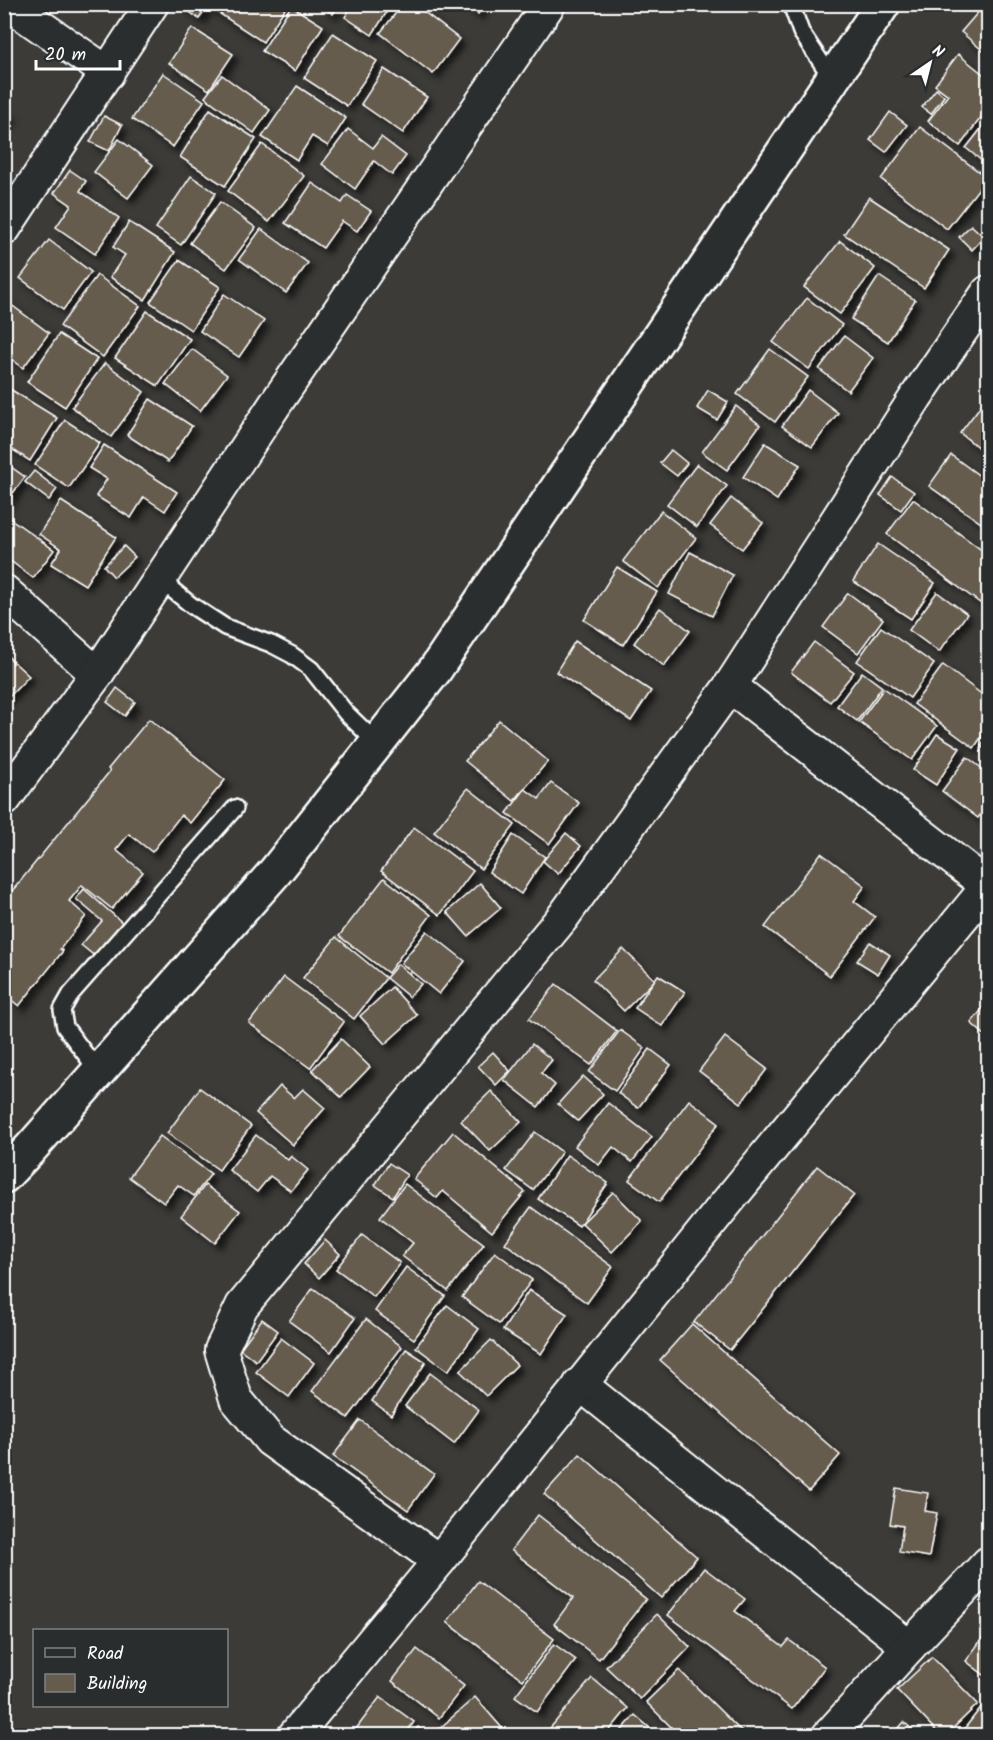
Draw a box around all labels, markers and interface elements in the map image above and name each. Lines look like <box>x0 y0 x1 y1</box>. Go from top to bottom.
scale bar <box>36 33 120 71</box>
north arrow <box>900 33 960 93</box>
text: N <box>926 39 949 65</box>
text: 20 m <box>45 41 86 70</box>
legend <box>33 1629 228 1707</box>
text: Road <box>87 1640 124 1669</box>
text: Building <box>87 1670 147 1699</box>

